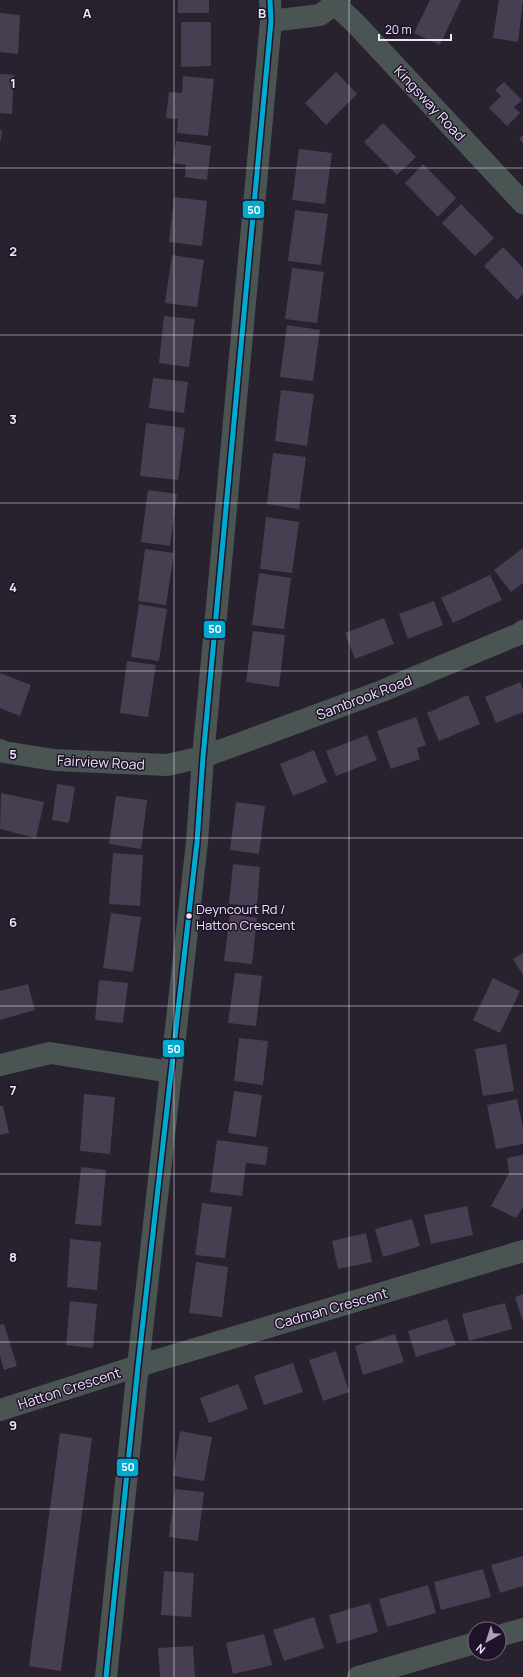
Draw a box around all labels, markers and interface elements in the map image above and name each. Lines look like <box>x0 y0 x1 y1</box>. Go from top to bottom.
text: A <box>83 4 92 22</box>
text: B <box>258 4 266 22</box>
scale bar <box>379 16 451 42</box>
text: 20 m <box>385 21 412 38</box>
street label: Kingsway Road <box>390 61 470 145</box>
text: 1 <box>10 74 16 92</box>
line badge: 50 <box>242 200 265 219</box>
text: 50 <box>247 202 261 217</box>
text: 2 <box>9 242 17 260</box>
text: 3 <box>9 410 17 428</box>
text: 4 <box>9 578 17 596</box>
line badge: 50 <box>203 620 226 639</box>
text: 50 <box>208 621 222 636</box>
street label: Sambrook Road <box>313 670 415 724</box>
text: 5 <box>9 745 17 763</box>
street label: Fairview Road <box>57 750 145 774</box>
place label: Deyncourt Rd / Hatton Crescent <box>196 900 295 934</box>
marker: Deyncourt Rd / Hatton Crescent <box>184 911 194 921</box>
text: 6 <box>9 913 17 931</box>
line badge: 50 <box>162 1039 185 1058</box>
text: 50 <box>167 1041 181 1056</box>
text: 7 <box>10 1081 17 1099</box>
text: 8 <box>9 1248 17 1266</box>
street label: Cadman Crescent <box>272 1283 390 1333</box>
street label: Hatton Crescent <box>15 1362 123 1414</box>
text: 9 <box>9 1416 17 1434</box>
line badge: 50 <box>116 1458 139 1477</box>
text: 50 <box>121 1459 135 1474</box>
north arrow <box>467 1621 507 1661</box>
text: N <box>473 1641 488 1657</box>

